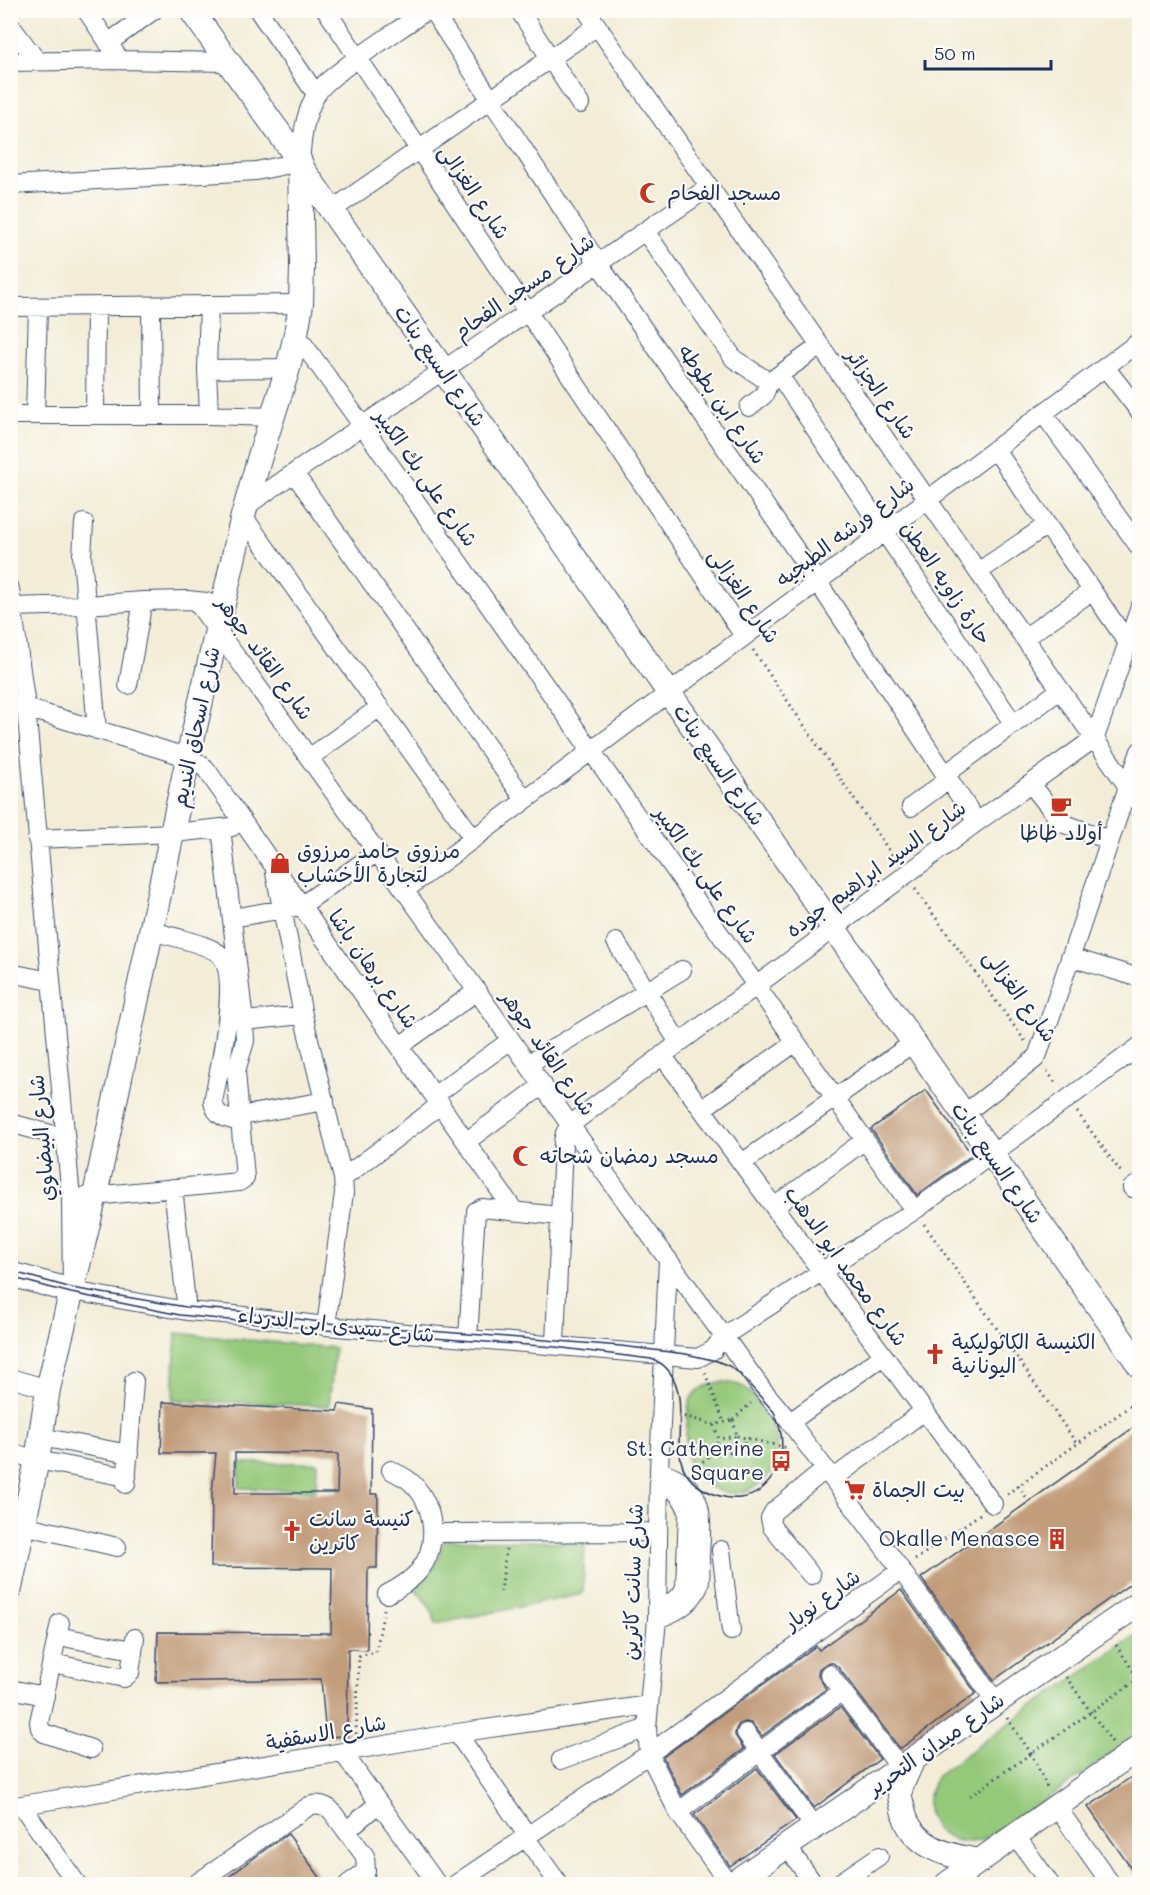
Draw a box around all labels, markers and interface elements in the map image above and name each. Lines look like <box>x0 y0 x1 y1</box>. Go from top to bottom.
scale bar <box>925 33 1051 71</box>
text: 50 m <box>934 41 976 65</box>
street label: شارع الغزالى <box>431 139 517 245</box>
place label: مسجد الفحام <box>667 178 781 209</box>
mosque icon: مسجد الفحام <box>638 181 662 205</box>
street label: شارع مسجد الفحام <box>447 227 601 348</box>
street label: شارع السبع بنات <box>387 299 493 433</box>
street label: شارع ابن بطوطه <box>671 338 773 470</box>
street label: شارع الجزائر <box>838 341 923 446</box>
street label: شارع على بك الكبير <box>366 401 485 553</box>
street label: شارع ورشه الطبجيه <box>769 470 921 594</box>
street label: حارة زاويه العطن <box>896 515 999 649</box>
street label: شارع الغزالى <box>701 543 787 649</box>
street label: شارع القائد جوهر <box>208 588 320 726</box>
street label: شارع اسحاق النديم <box>164 644 229 810</box>
street label: شارع السبع بنات <box>666 698 772 832</box>
street label: شارع السيد ابراهيم جوده <box>780 793 973 946</box>
cafe icon: أولاد ظاظا <box>1049 794 1073 818</box>
street label: شارع على بك الكبير <box>646 798 765 950</box>
place label: أولاد ظاظا <box>1020 818 1102 845</box>
place label: مرزوق حامد مرزوق لتجارة الأخشاب <box>297 836 460 888</box>
shop icon: مرزوق حامد مرزوق لتجارة الأخشاب <box>268 851 292 875</box>
street label: شارع برهان باشا <box>321 903 425 1035</box>
street label: شارع الغزالى <box>976 943 1064 1049</box>
street label: شارع القائد جوهر <box>492 982 603 1122</box>
street label: شارع البيضاوي <box>22 1073 62 1203</box>
street label: شارع السبع بنات <box>944 1096 1050 1230</box>
place label: مسجد رمضان شحاته <box>540 1141 719 1168</box>
mosque icon: مسجد رمضان شحاته <box>511 1144 535 1168</box>
street label: شارع محمد ابو الدهب <box>777 1179 915 1353</box>
street label: شارع سيدى ابى الدرداء <box>236 1300 436 1350</box>
place label: الكنيسة الكاثوليكية اليونانية <box>952 1327 1096 1379</box>
church icon: الكنيسة الكاثوليكية اليونانية <box>923 1342 947 1366</box>
place label: St. Catherine Square <box>626 1434 764 1485</box>
bus stop icon: St. Catherine Square <box>769 1449 793 1473</box>
place label: بيت الجماة <box>872 1475 965 1503</box>
supermarket icon: بيت الجماة <box>843 1478 867 1502</box>
street label: شارع سانت كاترين <box>615 1503 651 1661</box>
place label: كنيسة سانت كاترين <box>309 1504 414 1555</box>
church icon: كنيسة سانت كاترين <box>280 1519 304 1543</box>
place label: Okalle Menasce <box>879 1524 1040 1551</box>
building icon: Okalle Menasce <box>1045 1527 1069 1551</box>
street label: شارع نوبار <box>777 1562 866 1639</box>
street label: شارع ميدان التحرير <box>860 1685 1011 1804</box>
street label: شارع الاسقفية <box>263 1708 389 1758</box>

